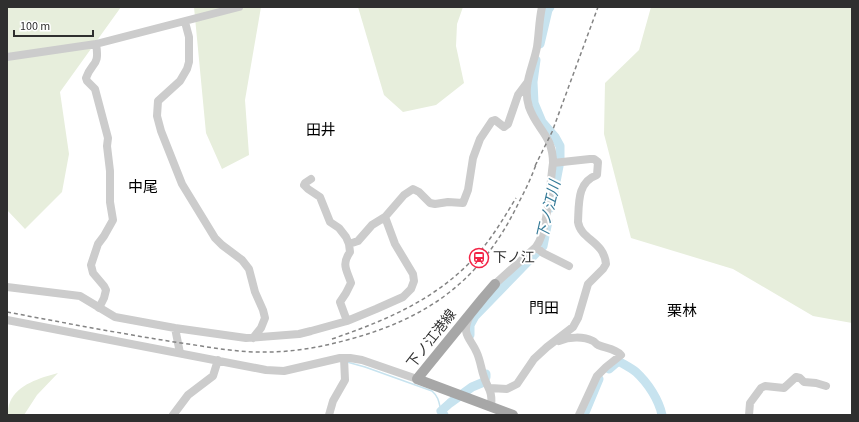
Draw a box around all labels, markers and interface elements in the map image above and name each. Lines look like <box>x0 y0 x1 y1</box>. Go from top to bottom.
scale bar <box>14 12 93 38</box>
text: 100 m <box>20 18 50 35</box>
district label: 田井 <box>306 120 336 141</box>
water label: 下ノ江川 <box>532 176 566 242</box>
district label: 中尾 <box>128 177 158 198</box>
station icon: 下ノ江 <box>468 247 490 269</box>
place label: 下ノ江 <box>493 248 535 268</box>
district label: 門田 <box>529 298 559 319</box>
district label: 栗林 <box>667 301 697 322</box>
street label: 下ノ江港線 <box>403 305 461 373</box>

